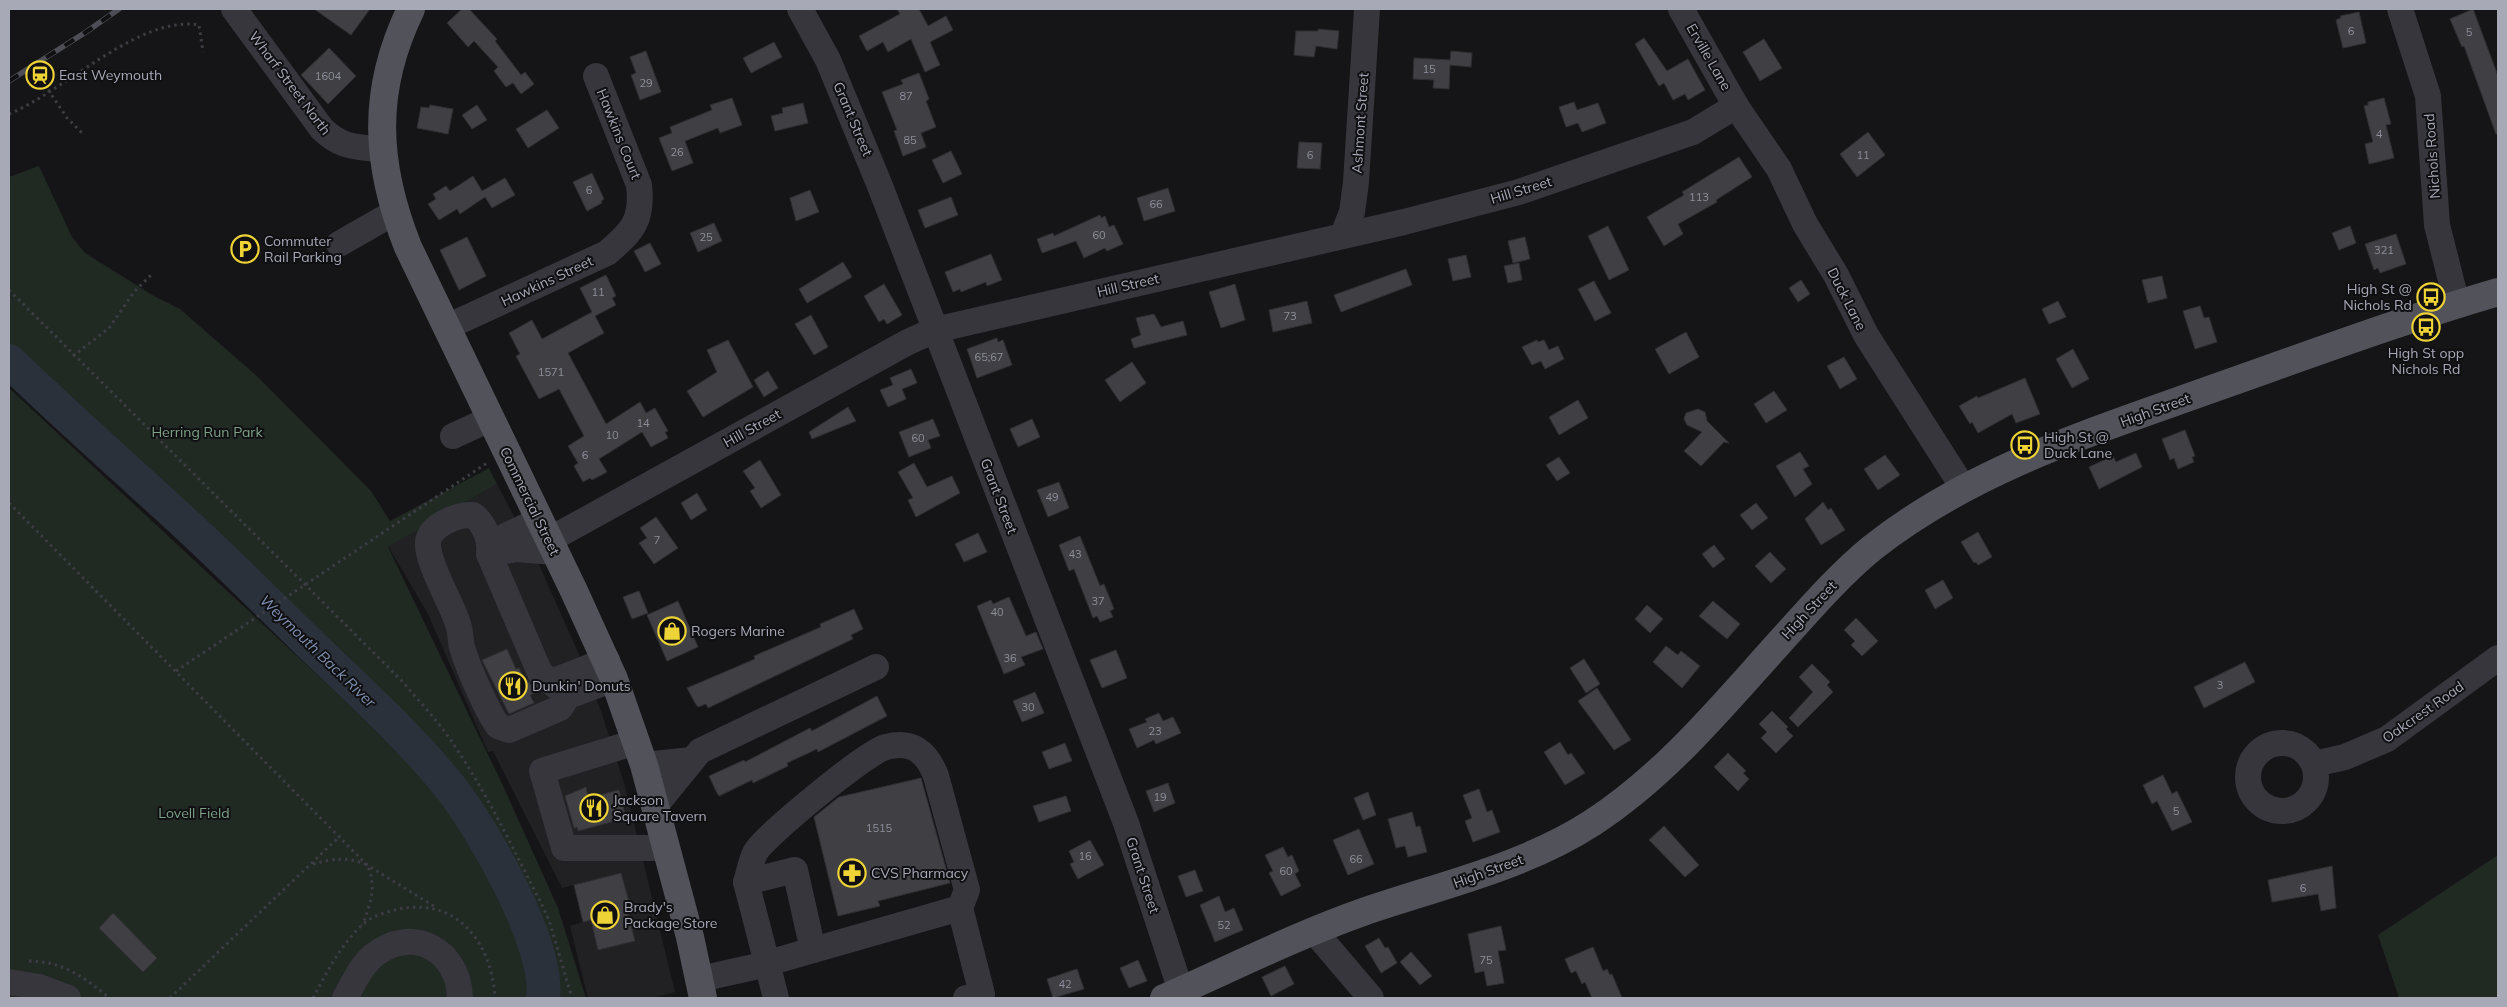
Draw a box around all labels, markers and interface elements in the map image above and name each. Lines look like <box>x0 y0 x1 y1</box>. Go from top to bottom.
street label: Erville Lane <box>1683 20 1735 94</box>
house number: 6 <box>2348 24 2355 38</box>
house number: 5 <box>2466 25 2473 39</box>
street label: Wharf Street North <box>245 28 335 138</box>
station icon: East Weymouth <box>25 60 55 90</box>
house number: 15 <box>1422 62 1436 76</box>
place label: East Weymouth <box>59 66 162 84</box>
house number: 1604 <box>315 69 342 83</box>
street label: Ashmont Street <box>1347 72 1373 174</box>
house number: 29 <box>639 76 653 90</box>
street label: Grant Street <box>829 79 877 159</box>
street label: Hawkins Court <box>593 86 645 182</box>
house number: 87 <box>899 89 913 103</box>
street label: Nichols Road <box>2420 113 2444 199</box>
house number: 4 <box>2376 127 2383 141</box>
house number: 85 <box>903 133 917 147</box>
house number: 26 <box>670 145 684 159</box>
house number: 6 <box>1307 148 1314 162</box>
house number: 11 <box>1856 148 1870 162</box>
street label: Hill Street <box>1488 172 1554 208</box>
house number: 6 <box>586 183 593 197</box>
house number: 113 <box>1689 190 1709 204</box>
house number: 66 <box>1149 197 1163 211</box>
house number: 60 <box>1092 228 1106 242</box>
house number: 25 <box>699 230 713 244</box>
place label: Commuter Rail Parking <box>264 232 342 266</box>
parking icon: Commuter Rail Parking <box>230 234 260 264</box>
house number: 321 <box>2374 243 2394 257</box>
street label: Hawkins Street <box>498 252 596 310</box>
street label: Duck Lane <box>1824 265 1870 333</box>
street label: Hill Street <box>1095 269 1161 301</box>
place label: High St @ Nichols Rd <box>2343 280 2412 314</box>
bus stop icon: High St @ Nichols Rd <box>2416 282 2446 312</box>
house number: 11 <box>591 285 605 299</box>
house number: 73 <box>1283 309 1297 323</box>
bus stop icon: High St opp Nichols Rd <box>2411 312 2441 342</box>
place label: High St opp Nichols Rd <box>2388 344 2464 378</box>
house number: 65;67 <box>975 350 1003 364</box>
house number: 1571 <box>538 365 564 379</box>
street label: High Street <box>2118 389 2193 431</box>
street label: Hill Street <box>720 405 784 451</box>
house number: 14 <box>636 416 650 430</box>
park label: Herring Run Park <box>151 423 263 441</box>
house number: 10 <box>605 428 619 442</box>
place label: High St @ Duck Lane <box>2044 428 2112 462</box>
bus stop icon: High St @ Duck Lane <box>2010 430 2040 460</box>
house number: 60 <box>911 431 925 445</box>
street label: Commercial Street <box>496 444 564 558</box>
house number: 6 <box>582 448 589 462</box>
street label: Grant Street <box>976 456 1022 536</box>
house number: 49 <box>1045 490 1059 504</box>
house number: 7 <box>654 533 660 547</box>
house number: 43 <box>1068 547 1082 561</box>
street label: High Street <box>1777 577 1841 643</box>
water label: Weymouth Back River <box>256 591 380 712</box>
house number: 37 <box>1091 594 1105 608</box>
house number: 40 <box>990 605 1004 619</box>
shop icon: Rogers Marine <box>657 616 687 646</box>
place label: Rogers Marine <box>691 622 785 640</box>
house number: 36 <box>1003 651 1017 665</box>
restaurant icon: Dunkin' Donuts <box>498 671 528 701</box>
place label: Dunkin' Donuts <box>532 677 631 695</box>
street label: Oakcrest Road <box>2379 677 2467 747</box>
house number: 3 <box>2217 678 2223 692</box>
house number: 30 <box>1021 700 1035 714</box>
house number: 23 <box>1148 724 1162 738</box>
house number: 19 <box>1153 790 1167 804</box>
place label: Jackson Square Tavern <box>613 791 707 825</box>
restaurant icon: Jackson Square Tavern <box>579 793 609 823</box>
park label: Lovell Field <box>158 804 230 822</box>
house number: 5 <box>2173 804 2180 818</box>
house number: 1515 <box>866 821 893 835</box>
street label: Grant Street <box>1122 835 1164 915</box>
house number: 16 <box>1078 849 1092 863</box>
street label: High Street <box>1451 850 1526 892</box>
house number: 66 <box>1349 852 1363 866</box>
pharmacy icon: CVS Pharmacy <box>837 858 867 888</box>
place label: CVS Pharmacy <box>871 864 969 882</box>
house number: 60 <box>1279 864 1293 878</box>
house number: 6 <box>2300 881 2307 895</box>
place label: Brady's Package Store <box>624 898 718 932</box>
shop icon: Brady's Package Store <box>590 900 620 930</box>
house number: 52 <box>1217 918 1231 932</box>
house number: 75 <box>1479 953 1493 967</box>
house number: 42 <box>1058 977 1072 991</box>

